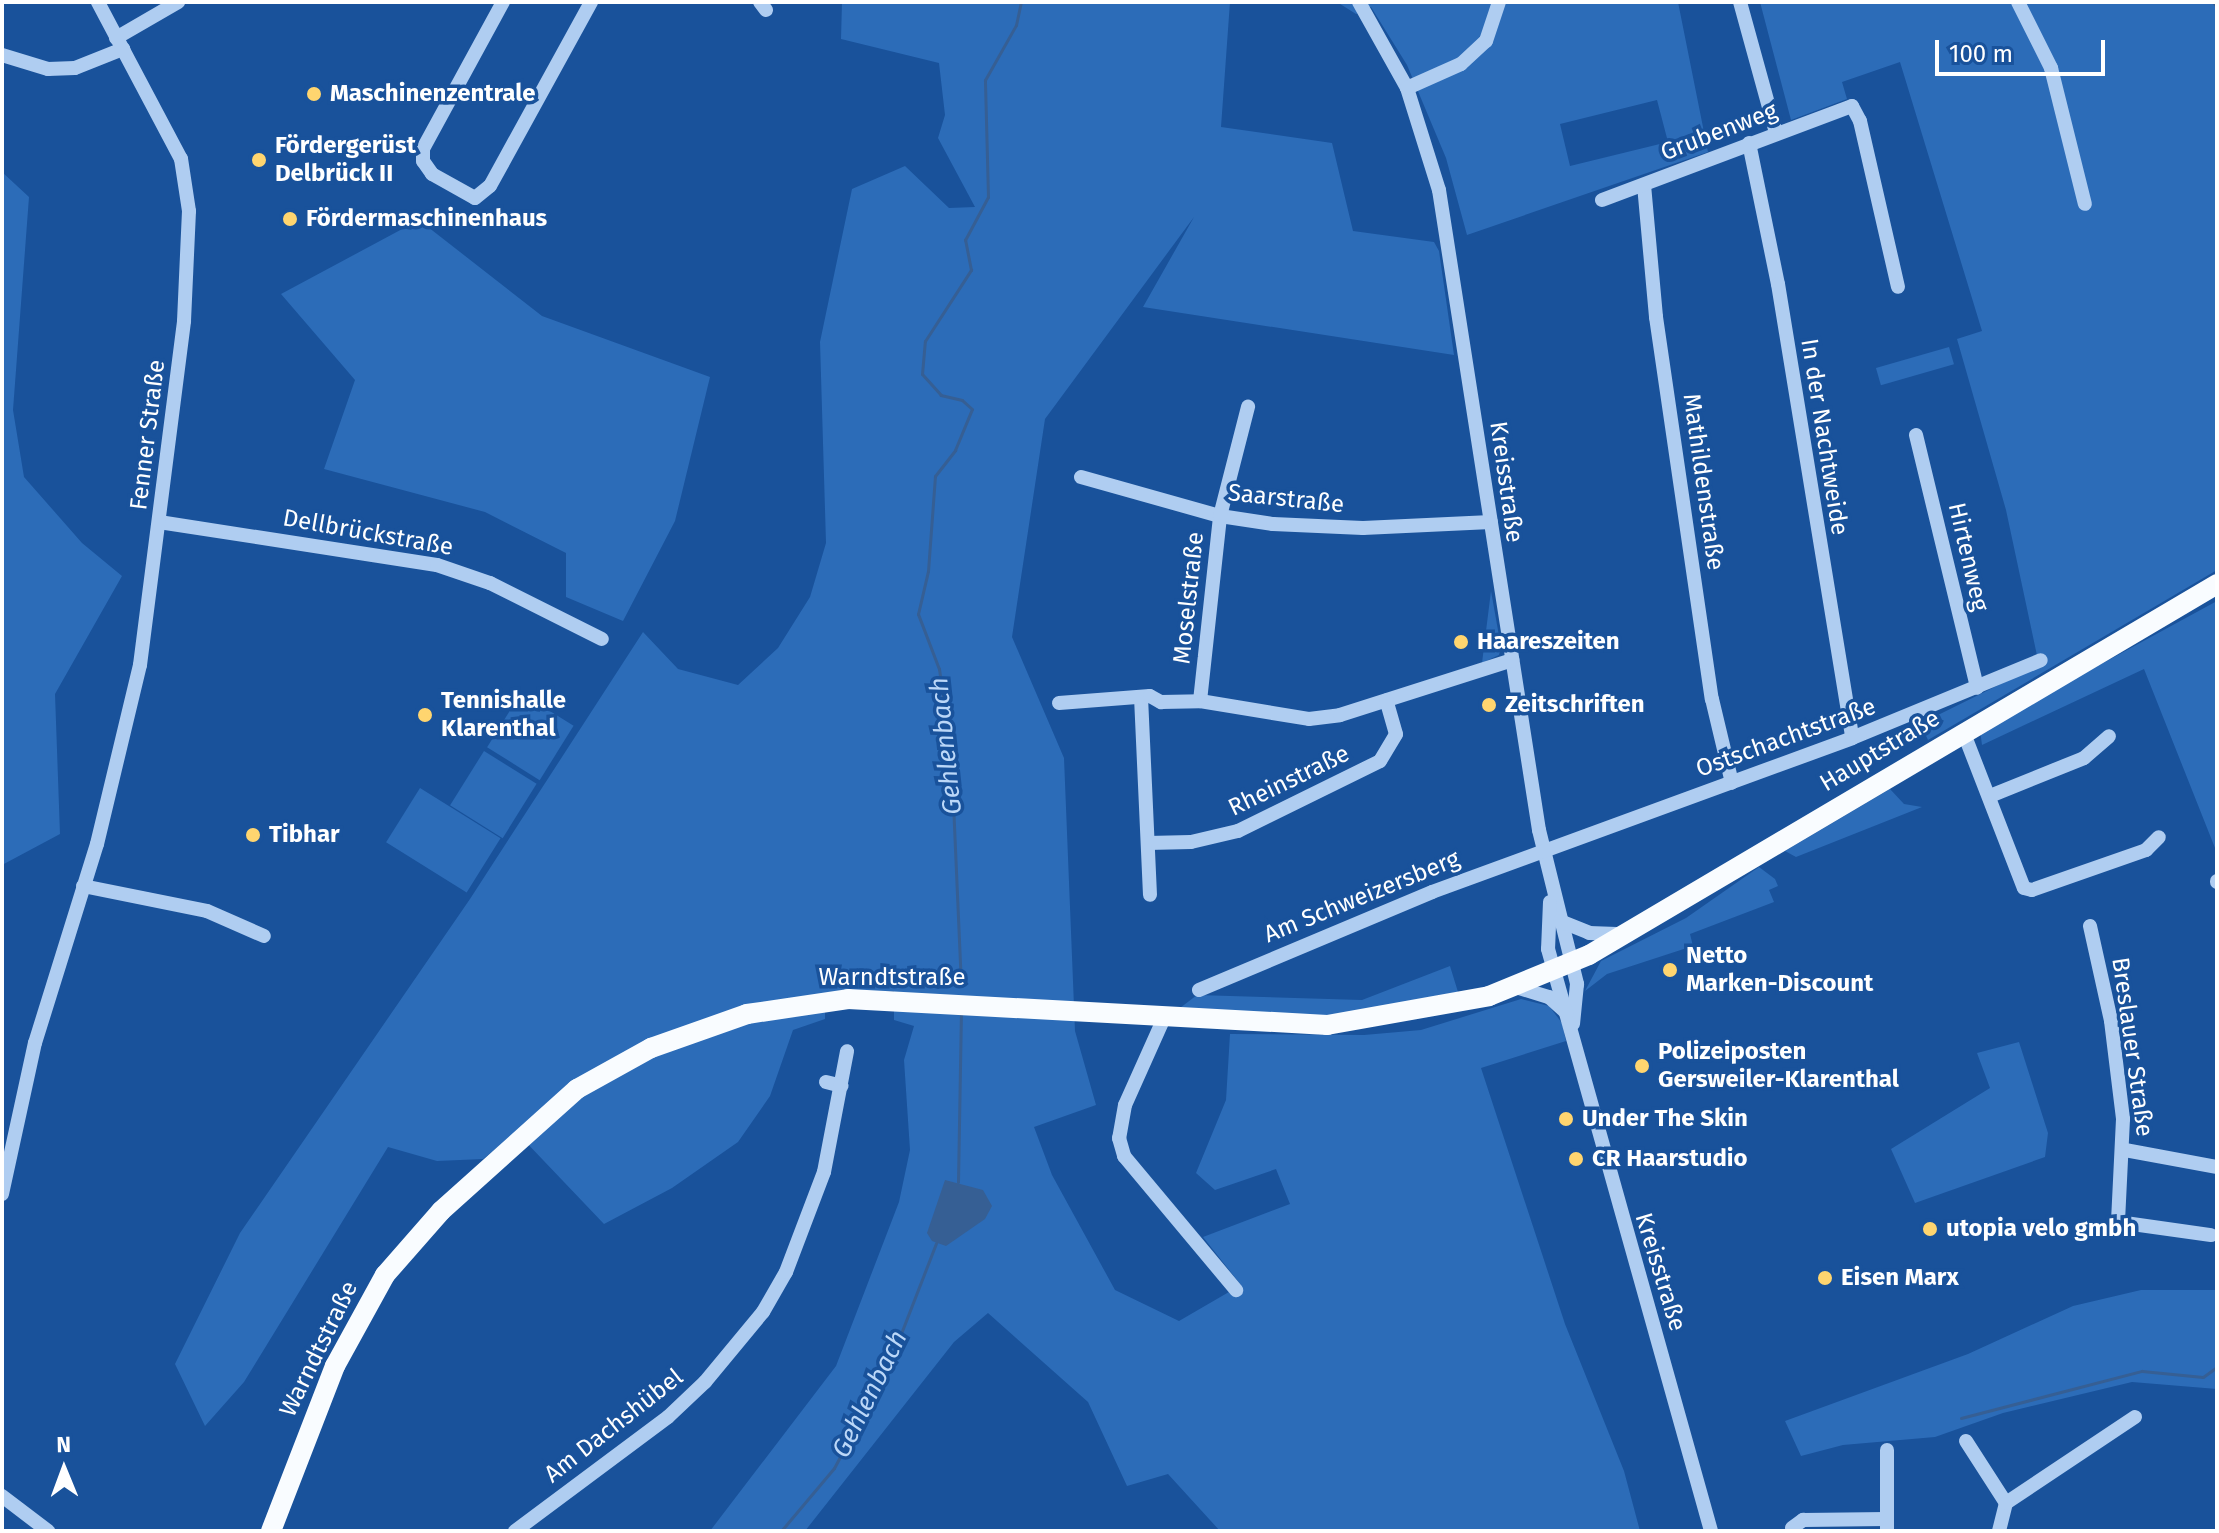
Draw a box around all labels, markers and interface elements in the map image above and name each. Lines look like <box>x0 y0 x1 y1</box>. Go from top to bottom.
scale bar <box>1939 24 2109 74</box>
text: 100 m <box>1949 40 2013 68</box>
place label: Maschinenzentrale <box>330 80 536 108</box>
marker: Maschinenzentrale <box>305 85 323 103</box>
street label: Grubenweg <box>1657 97 1781 167</box>
place label: Fördergerüst Delbrück II <box>275 132 416 188</box>
marker: Fördergerüst Delbrück II <box>250 151 268 169</box>
place label: Fördermaschinenhaus <box>306 205 547 233</box>
marker: Fördermaschinenhaus <box>281 210 299 228</box>
street label: In der Nachtweide <box>1794 337 1854 537</box>
street label: Fenner Straße <box>124 358 172 512</box>
street label: Mathildenstraße <box>1676 392 1730 572</box>
street label: Kreisstraße <box>1483 420 1529 544</box>
street label: Saarstraße <box>1226 479 1346 519</box>
street label: Hirtenweg <box>1942 500 1994 614</box>
street label: Dellbrückstraße <box>281 504 455 562</box>
street label: Moselstraße <box>1168 531 1210 665</box>
place label: Haareszeiten <box>1477 628 1620 656</box>
marker: Haareszeiten <box>1452 633 1470 651</box>
water label: Gehlenbach <box>923 676 969 816</box>
place label: Tennishalle Klarenthal <box>441 687 566 743</box>
place label: Zeitschriften <box>1505 691 1645 719</box>
street label: Ostschachtstraße <box>1692 692 1880 784</box>
marker: Zeitschriften <box>1480 696 1498 714</box>
street label: Hauptstraße <box>1815 704 1945 798</box>
marker: Tennishalle Klarenthal <box>416 706 434 724</box>
street label: Rheinstraße <box>1224 739 1354 823</box>
place label: Tibhar <box>269 821 340 849</box>
marker: Tibhar <box>244 826 262 844</box>
street label: Am Schweizersberg <box>1260 845 1464 949</box>
place label: Netto Marken-Discount <box>1686 942 1873 998</box>
street label: Breslauer Straße <box>2105 956 2159 1138</box>
marker: Netto Marken-Discount <box>1661 961 1679 979</box>
street label: Warndtstraße <box>818 964 966 992</box>
place label: Polizeiposten Gersweiler-Klarenthal <box>1658 1038 1899 1094</box>
marker: Polizeiposten Gersweiler-Klarenthal <box>1633 1057 1651 1075</box>
place label: Under The Skin <box>1582 1105 1748 1133</box>
marker: Under The Skin <box>1557 1110 1575 1128</box>
place label: CR Haarstudio <box>1592 1145 1748 1173</box>
marker: CR Haarstudio <box>1567 1150 1585 1168</box>
street label: Kreisstraße <box>1628 1209 1692 1335</box>
place label: utopia velo gmbh <box>1946 1215 2136 1243</box>
marker: utopia velo gmbh <box>1921 1220 1939 1238</box>
place label: Eisen Marx <box>1841 1264 1959 1292</box>
marker: Eisen Marx <box>1816 1269 1834 1287</box>
street label: Warndtstraße <box>274 1277 364 1421</box>
water label: Gehlenbach <box>826 1325 914 1463</box>
street label: Am Dachshübel <box>539 1363 689 1489</box>
north arrow <box>24 1429 104 1509</box>
text: N <box>56 1431 71 1458</box>

